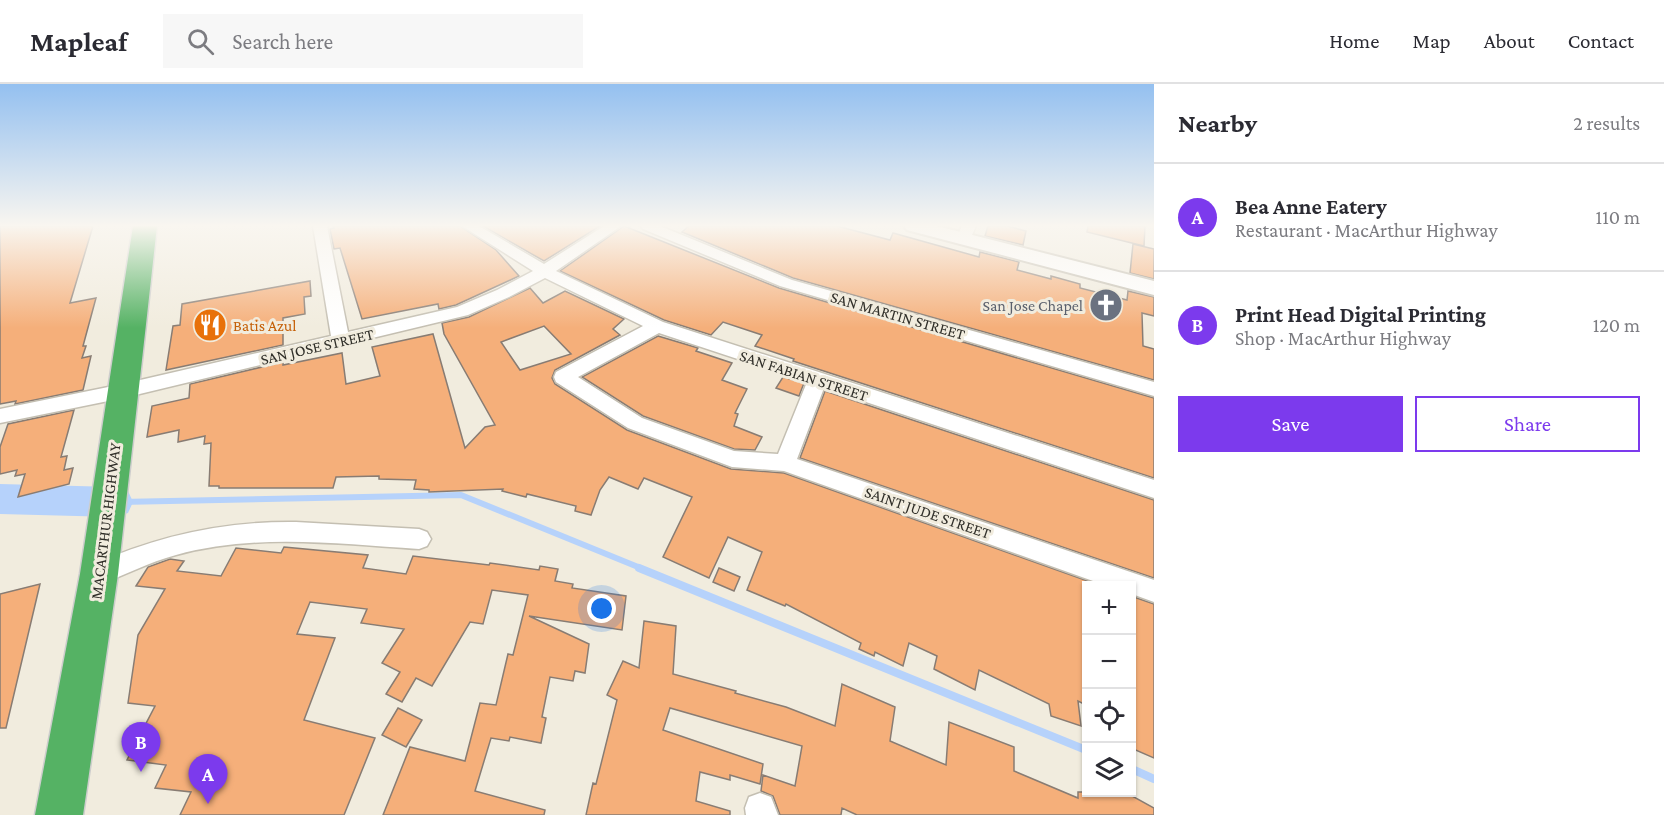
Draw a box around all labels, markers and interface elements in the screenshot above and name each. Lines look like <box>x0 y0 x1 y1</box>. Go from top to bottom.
search box <box>163 14 583 68</box>
icon: search <box>184 25 217 58</box>
text: Mapleaf <box>30 26 127 57</box>
text: Search here <box>232 29 333 54</box>
text: Home <box>1329 29 1379 53</box>
text: Map <box>1412 29 1451 53</box>
text: About <box>1484 29 1535 53</box>
text: Contact <box>1568 29 1634 53</box>
text: Nearby <box>1178 109 1257 138</box>
text: 2 results <box>1573 112 1640 134</box>
text: Bea Anne Eatery <box>1235 194 1387 219</box>
text: A <box>1192 206 1203 228</box>
text: 110 m <box>1596 206 1640 228</box>
text: Restaurant · MacArthur Highway <box>1235 219 1498 241</box>
church icon: San Jose Chapel <box>1088 287 1124 323</box>
street label: SAN MARTIN STREET <box>829 288 967 343</box>
place label: San Jose Chapel <box>982 297 1083 315</box>
text: Print Head Digital Printing <box>1235 302 1486 327</box>
restaurant icon: Batis Azul <box>192 307 228 343</box>
text: B <box>1192 314 1203 336</box>
text: 120 m <box>1593 314 1640 336</box>
place label: Batis Azul <box>233 317 296 334</box>
street label: SAN JOSE STREET <box>259 325 376 369</box>
text: Shop · MacArthur Highway <box>1235 327 1451 349</box>
street label: SAN FABIAN STREET <box>738 347 870 404</box>
button: Save <box>1178 396 1403 452</box>
button: Share <box>1415 396 1640 452</box>
street label: MACARTHUR HIGHWAY <box>87 441 124 600</box>
street label: SAINT JUDE STREET <box>862 483 993 543</box>
map controls <box>1082 581 1136 797</box>
button: + <box>1082 581 1136 635</box>
your location <box>587 594 616 623</box>
button: − <box>1082 635 1136 689</box>
button: locate <box>1082 689 1136 743</box>
pin: B <box>122 722 160 772</box>
button: layers <box>1082 743 1136 797</box>
pin: A <box>188 754 228 804</box>

